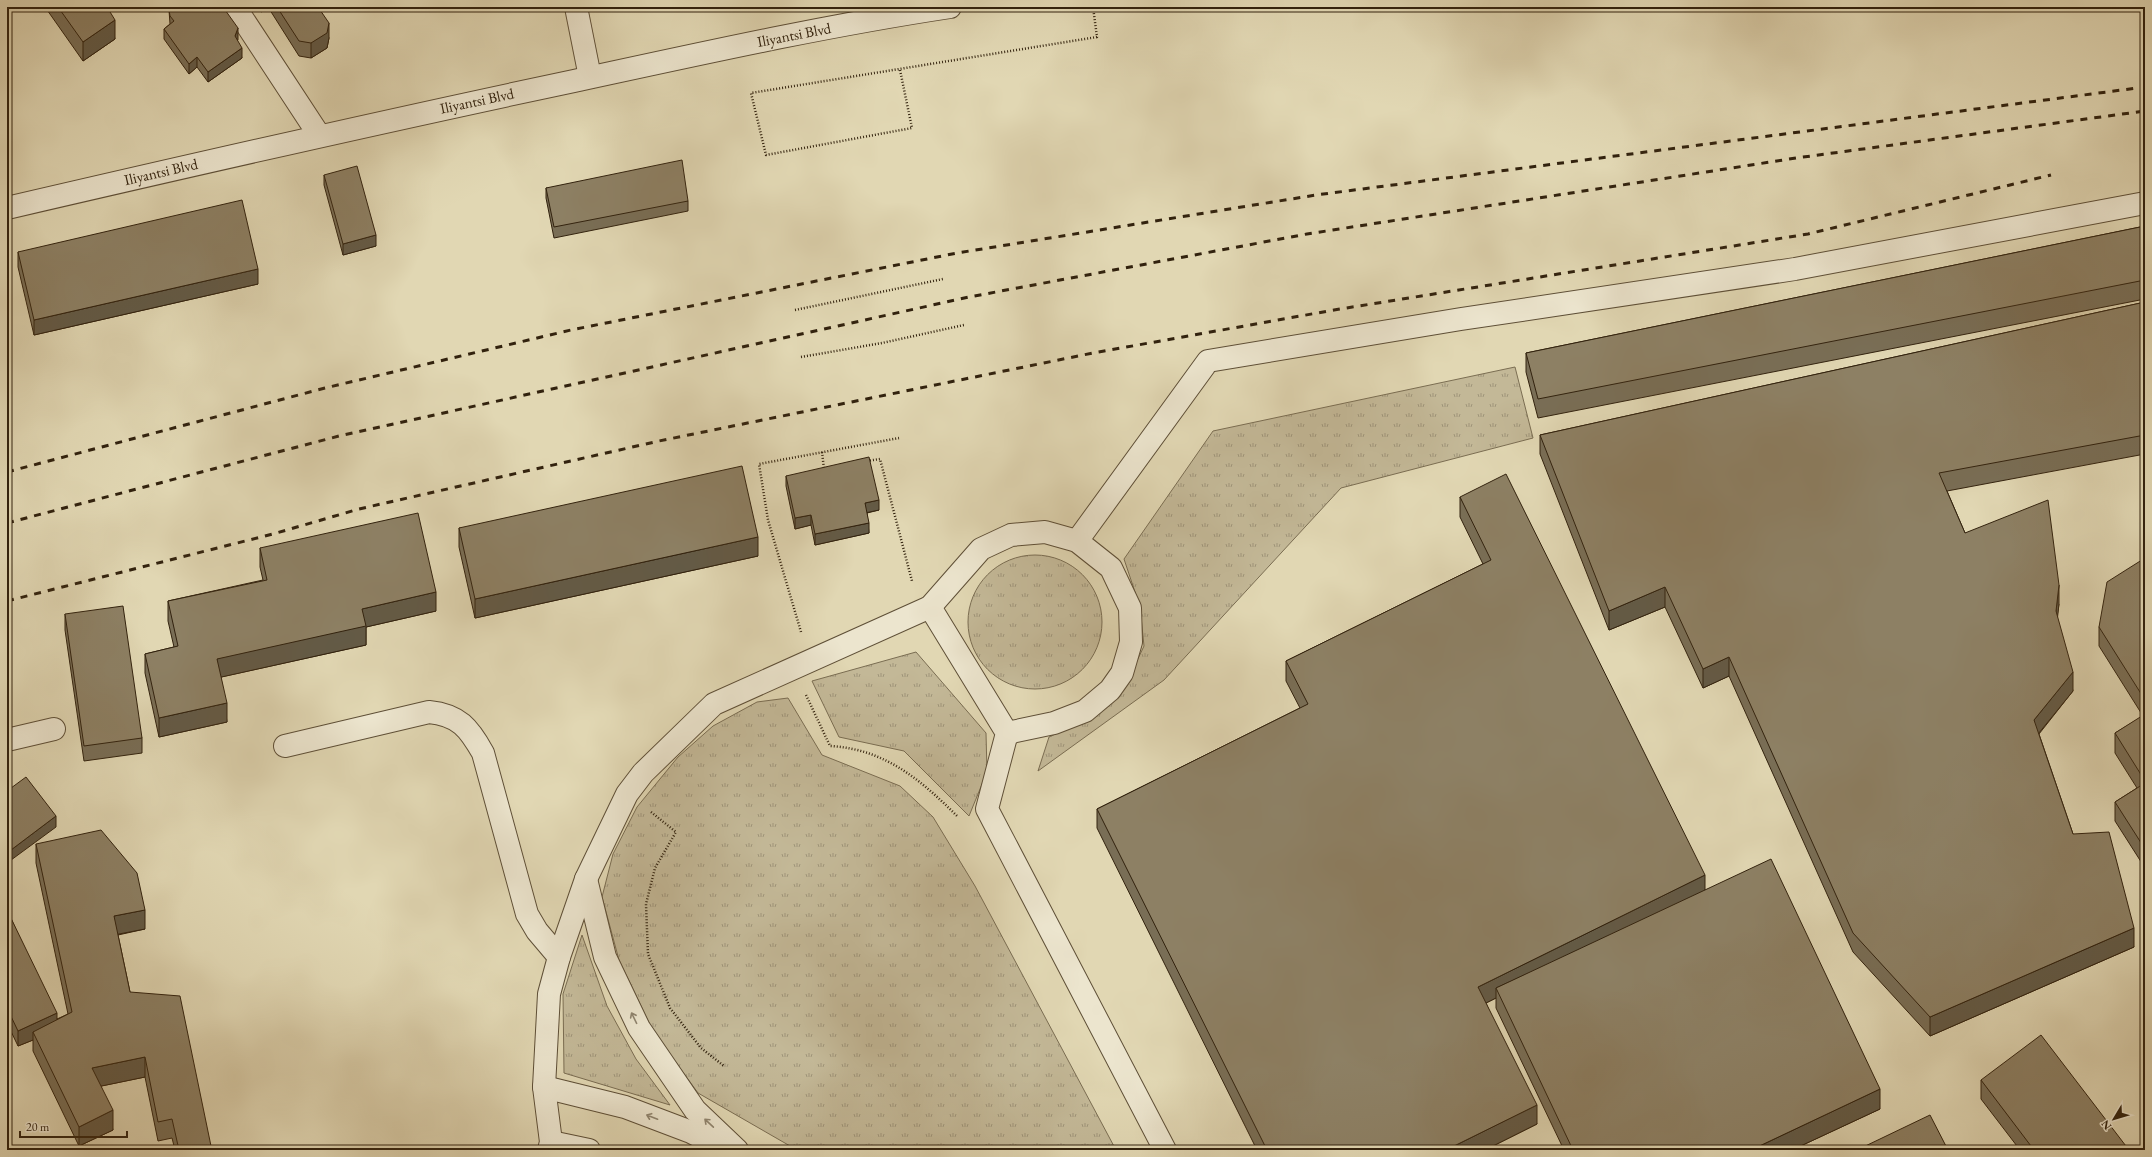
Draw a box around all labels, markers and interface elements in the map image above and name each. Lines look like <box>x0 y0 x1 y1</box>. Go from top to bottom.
street label: Iliyantsi Blvd <box>755 18 833 51</box>
street label: Iliyantsi Blvd <box>438 83 516 118</box>
street label: Iliyantsi Blvd <box>122 154 200 189</box>
one-way arrow <box>630 1012 637 1024</box>
north arrow <box>2094 1099 2134 1139</box>
one-way arrow <box>646 1112 658 1120</box>
scale bar <box>20 1113 127 1139</box>
text: N <box>2098 1117 2114 1133</box>
one-way arrow <box>704 1118 714 1128</box>
text: 20 m <box>26 1119 50 1135</box>

